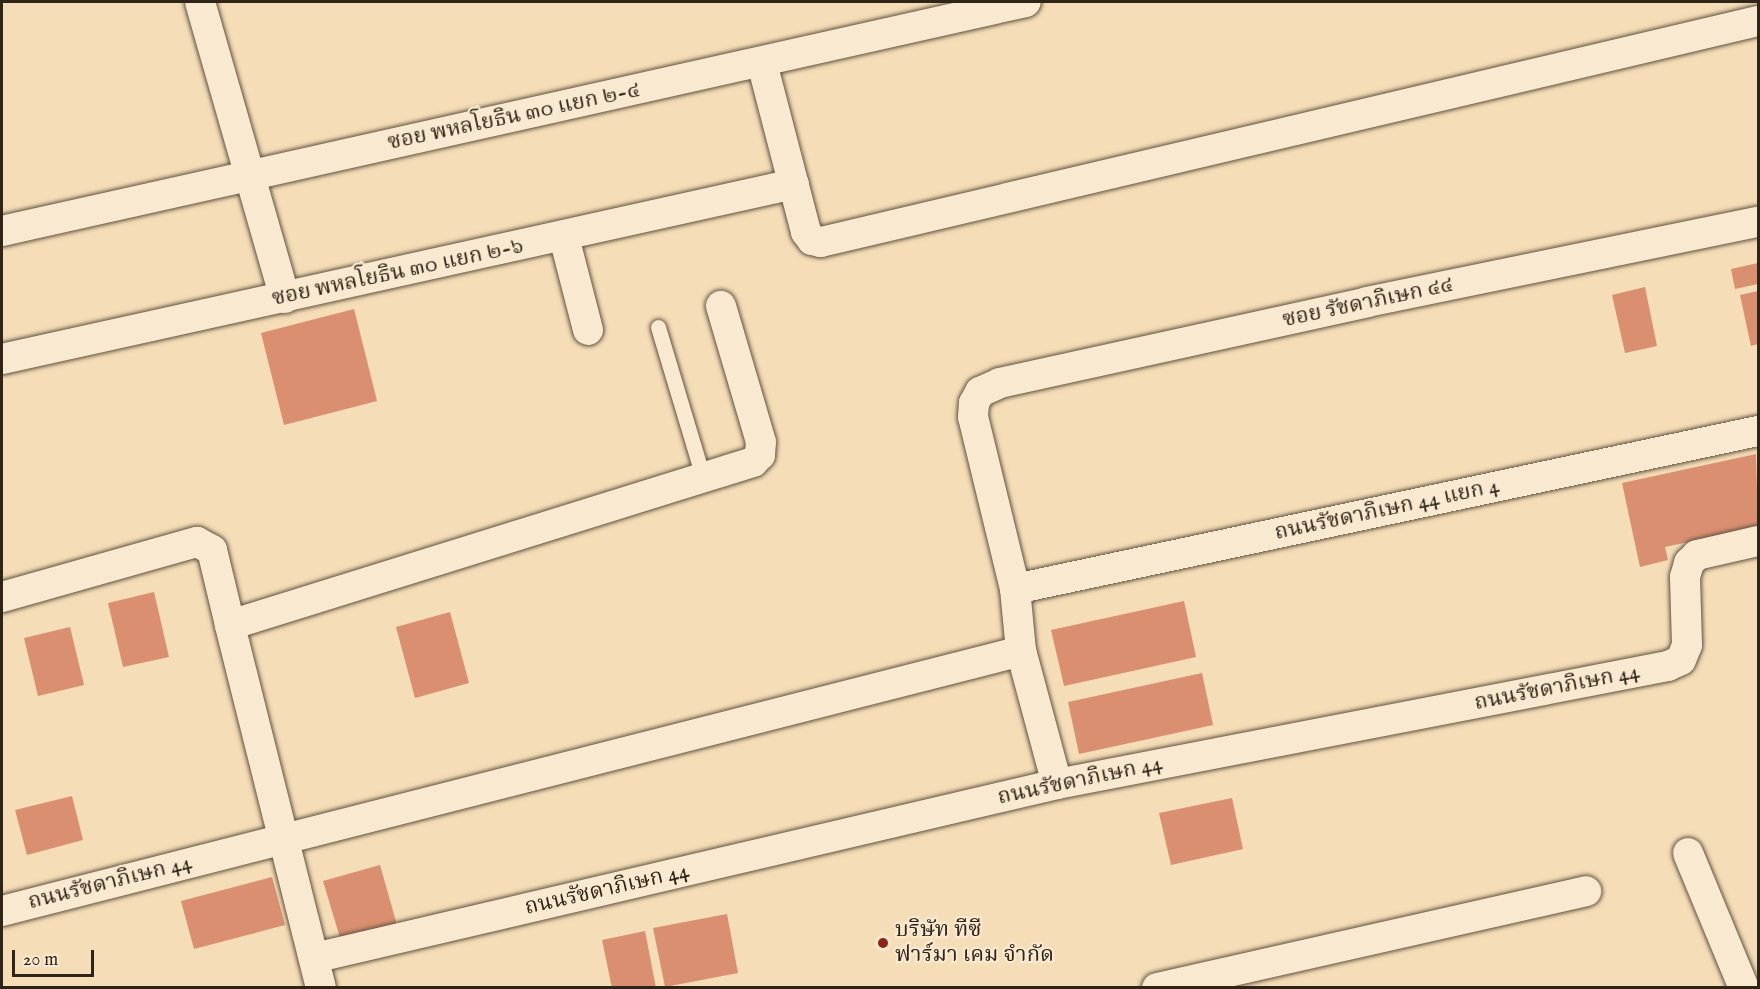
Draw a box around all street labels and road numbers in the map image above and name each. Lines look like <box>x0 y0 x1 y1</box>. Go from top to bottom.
street label: ซอย พหลโยธิน ๓๐ แยก ๒-๔ <box>385 77 643 157</box>
street label: ซอย พหลโยธิน ๓๐ แยก ๒-๖ <box>270 233 526 313</box>
street label: ซอย รัชดาภิเษก ๔๔ <box>1280 272 1456 334</box>
street label: ถนนรัชดาภิเษก 44 แยก 4 <box>1272 473 1502 547</box>
street label: ถนนรัชดาภิเษก 44 <box>1472 659 1642 717</box>
street label: ถนนรัชดาภิเษก 44 <box>995 751 1165 811</box>
street label: ถนนรัชดาภิเษก 44 <box>25 850 195 916</box>
street label: ถนนรัชดาภิเษก 44 <box>522 858 692 922</box>

